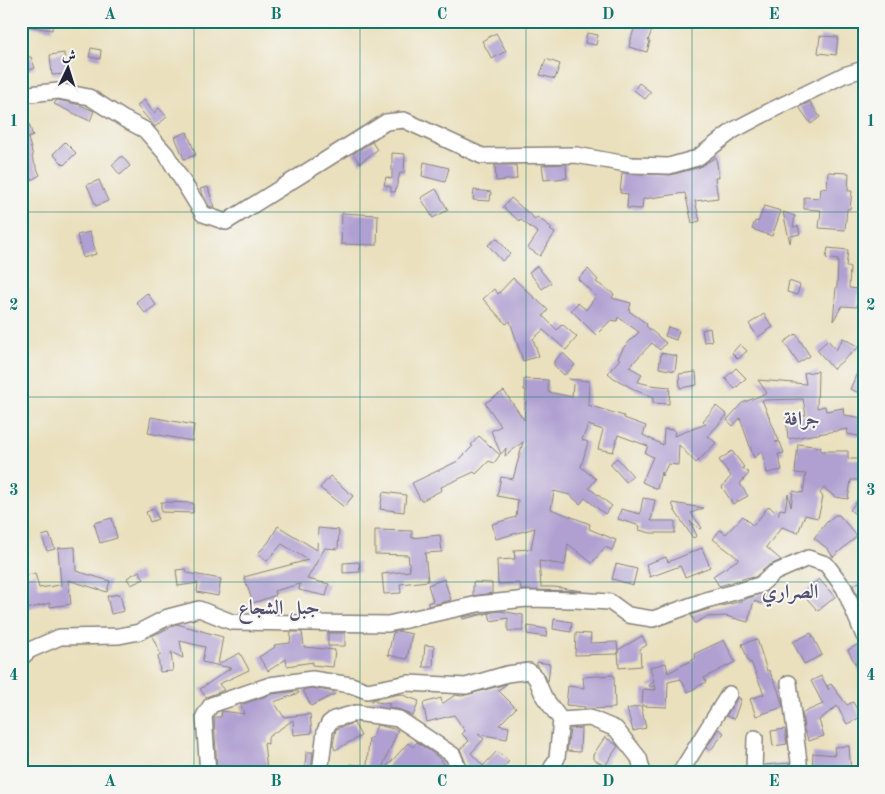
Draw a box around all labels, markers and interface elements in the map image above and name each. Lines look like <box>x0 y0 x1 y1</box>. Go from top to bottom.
text: A <box>104 7 116 23</box>
text: B <box>270 7 282 23</box>
text: C <box>437 7 447 23</box>
text: D <box>602 7 614 23</box>
text: E <box>768 7 780 23</box>
north arrow <box>42 42 92 92</box>
text: ش <box>61 49 76 64</box>
text: 1 <box>9 114 19 130</box>
text: 1 <box>866 114 876 130</box>
text: 2 <box>9 298 19 314</box>
text: 2 <box>866 298 876 314</box>
district label: جرافة <box>784 410 820 431</box>
text: 3 <box>9 483 19 499</box>
text: 3 <box>866 483 876 499</box>
district label: الصراري <box>762 582 818 608</box>
district label: جبل الشجاع <box>238 598 320 624</box>
text: 4 <box>9 668 19 684</box>
text: 4 <box>866 668 876 684</box>
text: A <box>104 774 116 790</box>
text: B <box>270 774 282 790</box>
text: C <box>437 774 447 790</box>
text: D <box>602 774 614 790</box>
text: E <box>768 774 780 790</box>

